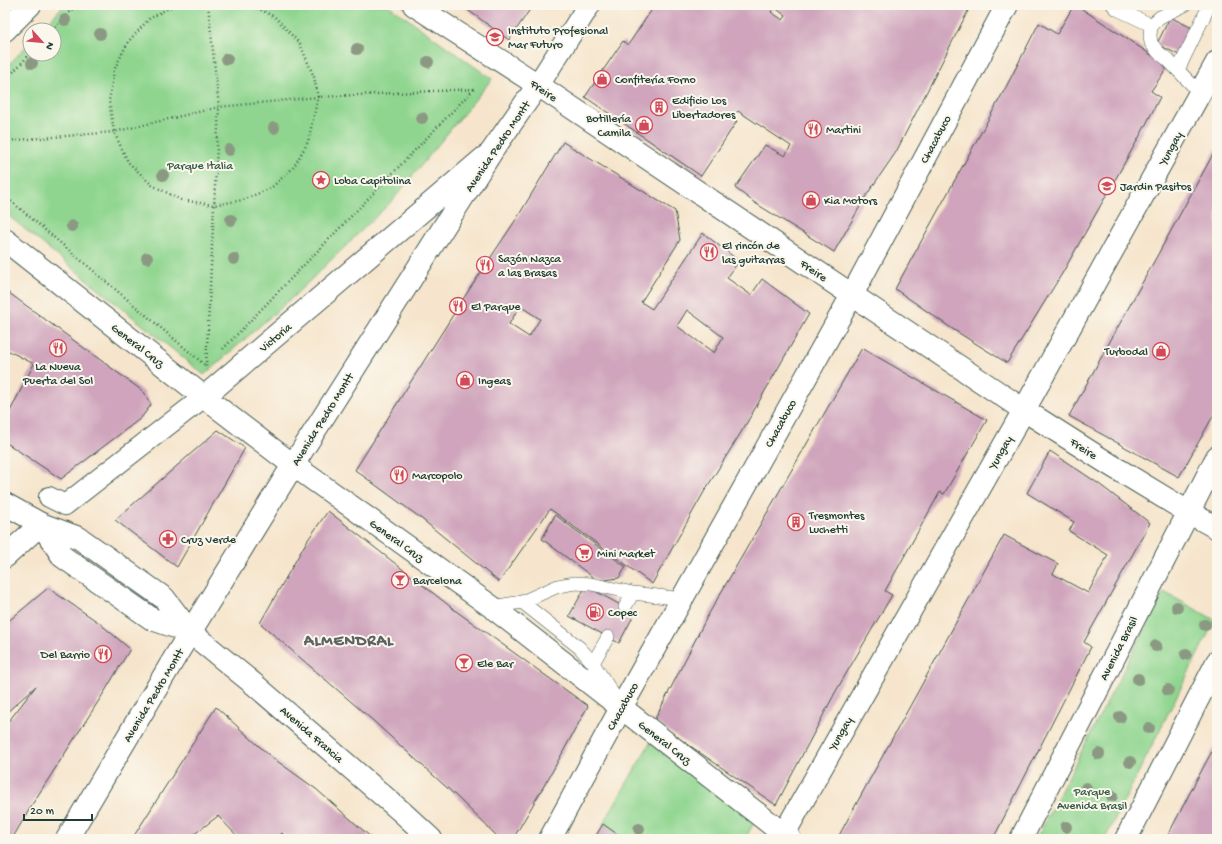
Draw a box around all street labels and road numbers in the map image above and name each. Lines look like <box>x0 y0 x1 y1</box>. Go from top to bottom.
street label: Freire <box>526 77 560 106</box>
street label: Avenida Pedro Montt <box>463 98 535 195</box>
street label: Chacabuco <box>918 113 955 166</box>
street label: Yungay <box>1156 130 1187 169</box>
street label: Freire <box>796 257 830 286</box>
street label: General Cruz <box>107 321 167 372</box>
street label: Victoria <box>256 321 296 357</box>
street label: Avenida Pedro Montt <box>290 370 358 469</box>
street label: Chacabuco <box>763 398 801 450</box>
street label: Yungay <box>986 434 1017 473</box>
street label: Freire <box>1066 435 1100 464</box>
street label: General Cruz <box>366 517 426 566</box>
street label: Avenida Brasil <box>1098 614 1142 683</box>
street label: Avenida Pedro Montt <box>121 646 189 745</box>
street label: Chacabuco <box>605 681 643 733</box>
street label: Avenida Francia <box>276 704 346 767</box>
street label: Yungay <box>826 715 857 754</box>
street label: General Cruz <box>634 718 694 769</box>

